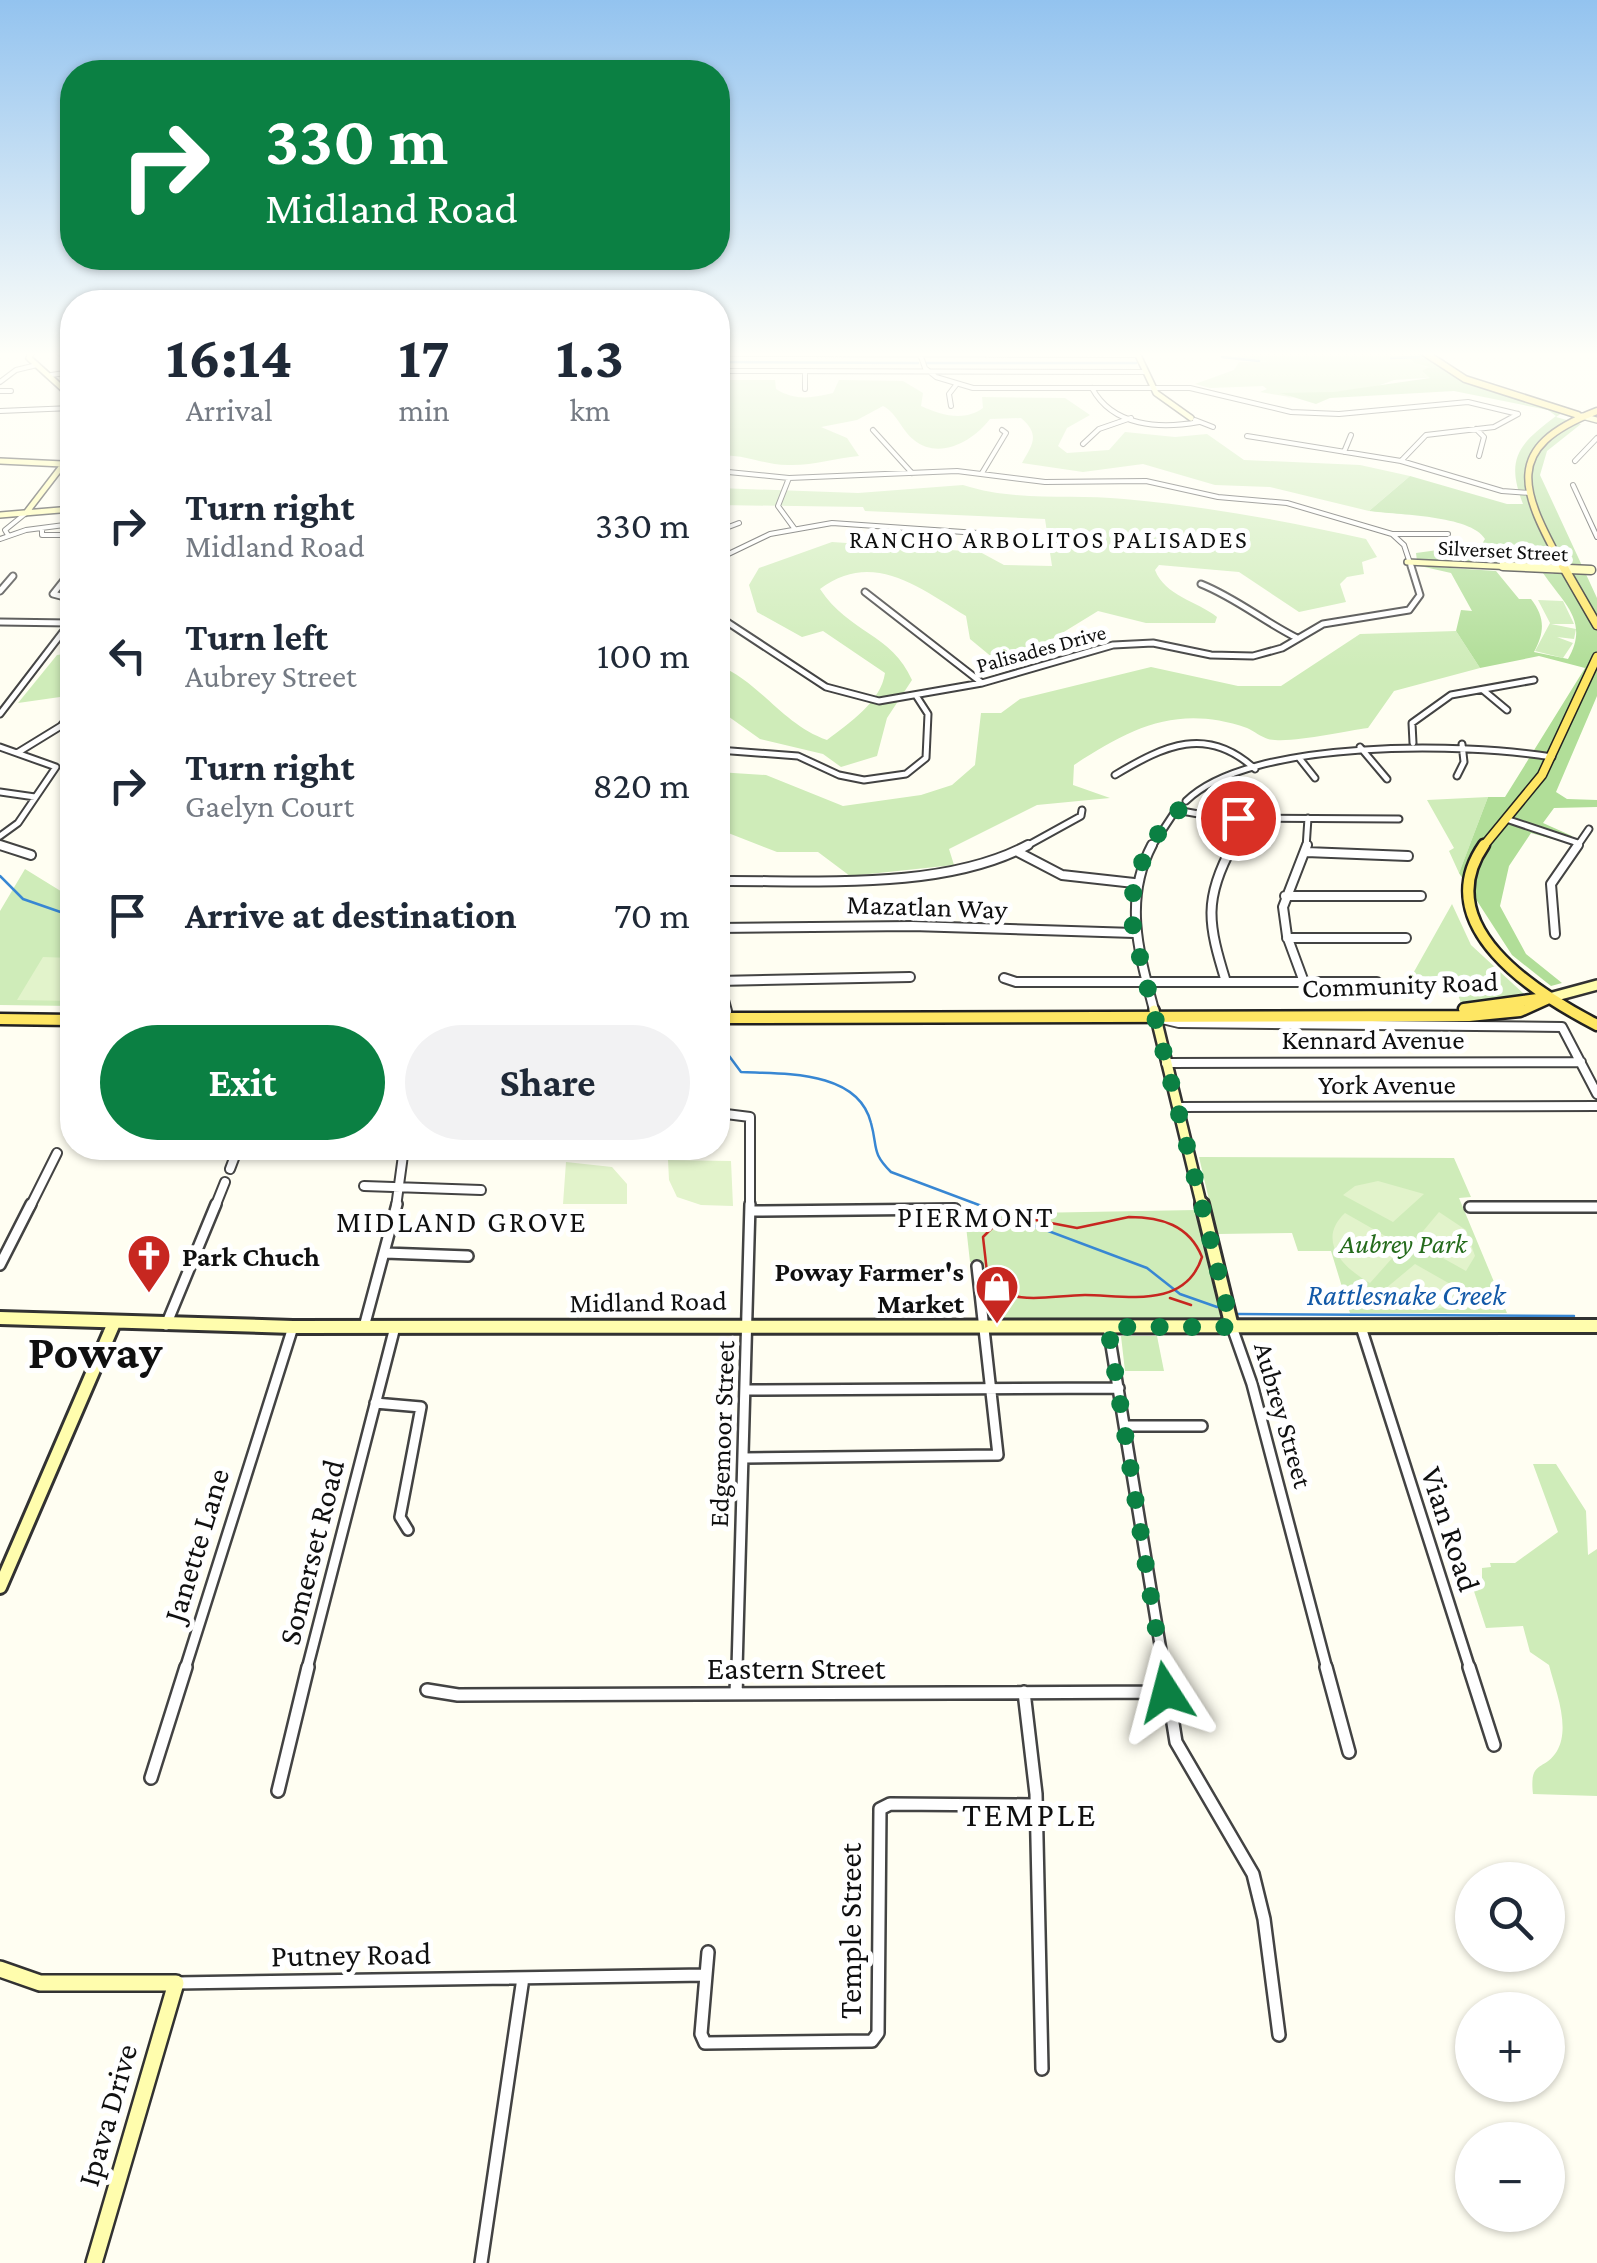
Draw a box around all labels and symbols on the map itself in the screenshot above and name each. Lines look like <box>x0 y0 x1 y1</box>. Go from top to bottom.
district label: RANCHO ARBOLITOS PALISADES <box>849 526 1249 553</box>
street label: Silverset Street <box>1437 535 1569 566</box>
street label: Palisades Drive <box>974 619 1109 678</box>
pin <box>1196 776 1281 861</box>
street label: Mazatlan Way <box>846 888 1009 925</box>
street label: Community Road <box>1301 966 1499 1003</box>
street label: Kennard Avenue <box>1282 1024 1464 1055</box>
street label: York Avenue <box>1318 1069 1456 1100</box>
district label: PIERMONT <box>897 1200 1055 1233</box>
district label: MIDLAND GROVE <box>336 1205 588 1238</box>
park label: Aubrey Park <box>1337 1228 1469 1259</box>
church icon: Park Chuch <box>126 1233 172 1294</box>
place label: Park Chuch <box>182 1241 320 1272</box>
place label: Poway Farmer's Market <box>774 1256 965 1319</box>
shop icon: Poway Farmer's Market <box>974 1264 1020 1325</box>
water label: Rattlesnake Creek <box>1307 1278 1507 1311</box>
street label: Midland Road <box>569 1285 727 1318</box>
district label: Poway <box>28 1325 163 1378</box>
street label: Edgemoor Street <box>703 1339 740 1528</box>
street label: Aubrey Street <box>1248 1339 1319 1492</box>
street label: Somerset Road <box>271 1455 351 1648</box>
street label: Vian Road <box>1414 1462 1488 1596</box>
street label: Janette Lane <box>155 1464 236 1629</box>
position arrow <box>1114 1640 1218 1744</box>
street label: Eastern Street <box>707 1650 886 1686</box>
district label: TEMPLE <box>962 1795 1098 1834</box>
street label: Temple Street <box>832 1843 868 2019</box>
street label: Putney Road <box>270 1935 432 1973</box>
street label: Ipava Drive <box>70 2040 144 2190</box>

